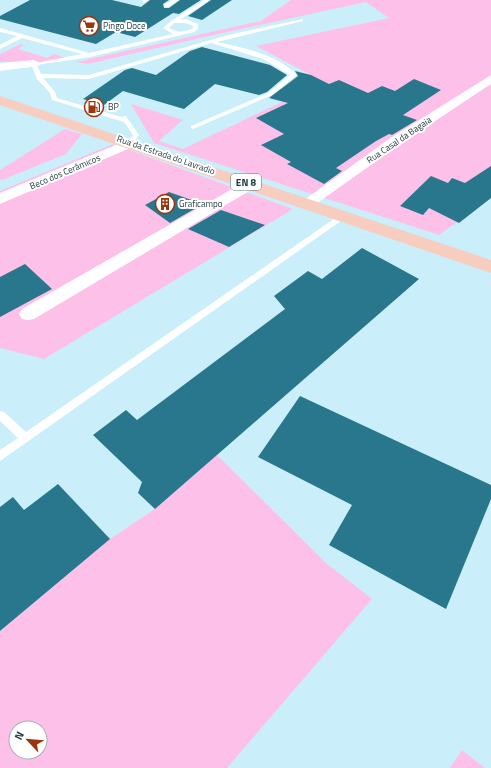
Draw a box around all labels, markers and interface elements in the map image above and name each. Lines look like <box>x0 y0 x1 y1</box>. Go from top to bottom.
supermarket icon: Pingo Doce <box>78 15 100 37</box>
place label: Pingo Doce <box>103 19 146 32</box>
fuel station icon: BP <box>83 96 105 118</box>
place label: BP <box>108 100 120 113</box>
street label: Rua Casal da Bagaia <box>364 113 434 166</box>
street label: Rua da Estrada do Lavradio <box>115 132 217 178</box>
street label: Beco dos Cerâmicos <box>27 151 102 192</box>
road number: EN 8 <box>231 174 261 190</box>
building icon: Graficampo <box>154 193 176 215</box>
place label: Graficampo <box>179 197 223 210</box>
north arrow <box>8 720 48 760</box>
text: N <box>10 729 28 743</box>

